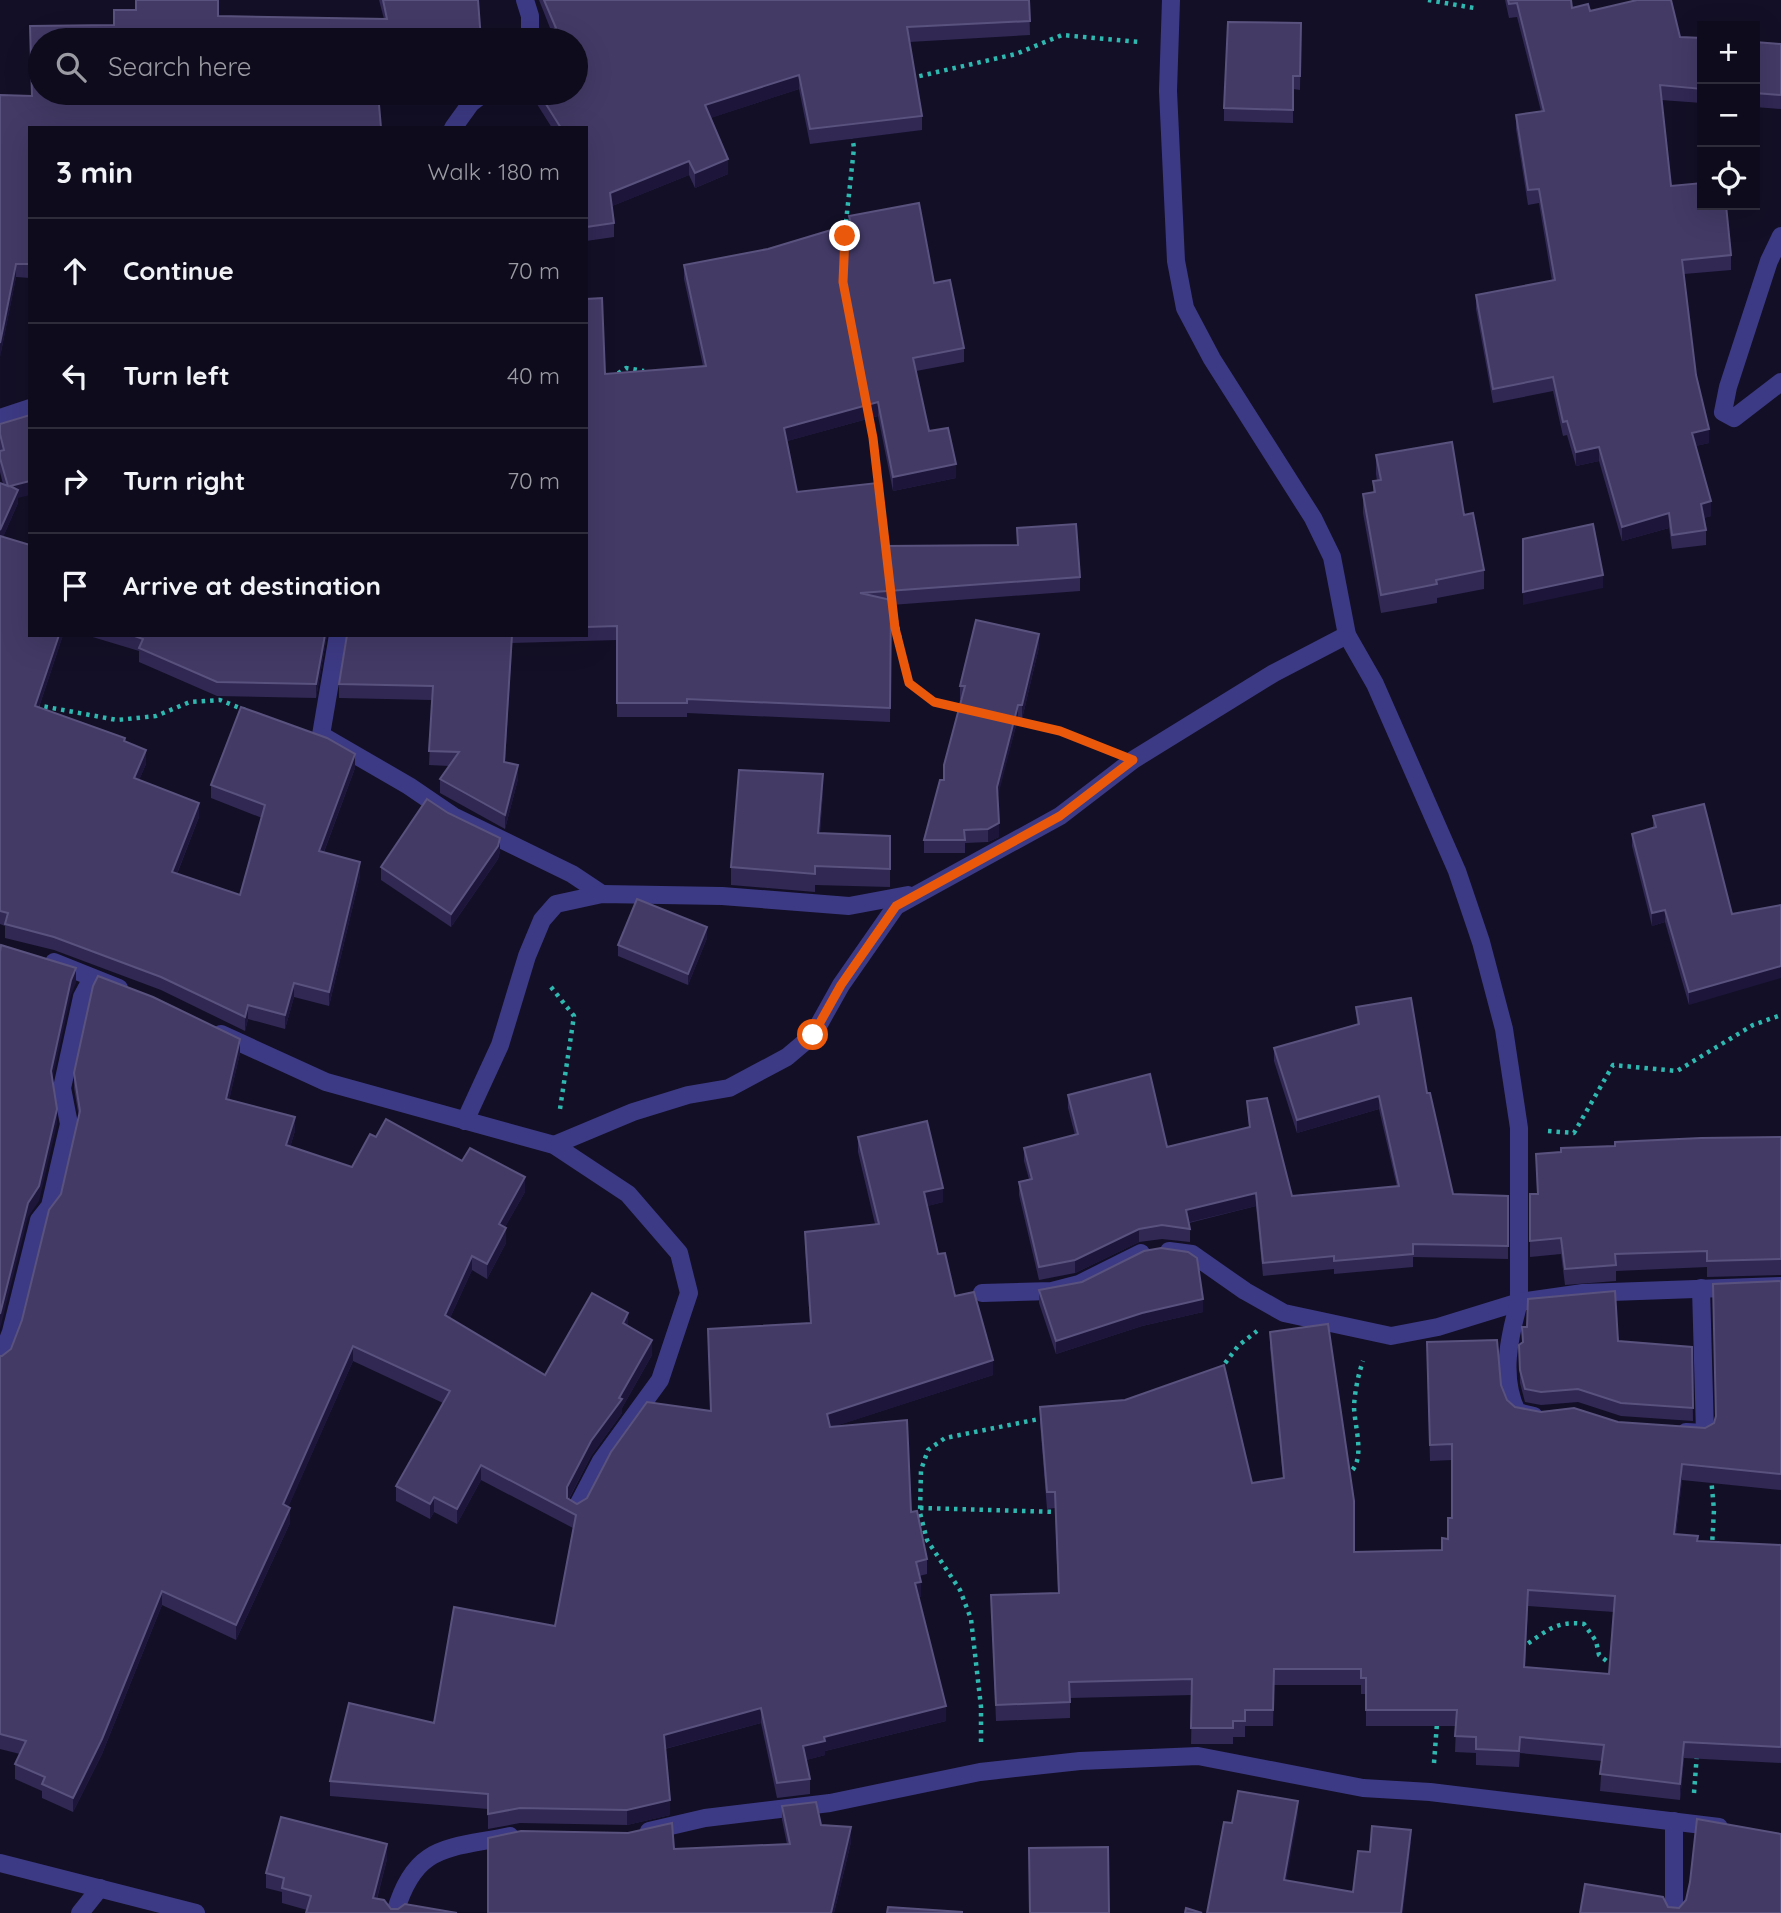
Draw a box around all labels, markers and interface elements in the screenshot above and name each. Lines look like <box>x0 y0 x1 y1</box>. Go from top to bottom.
map controls <box>1697 21 1760 210</box>
button: + <box>1697 21 1760 84</box>
search box <box>28 28 588 105</box>
icon: search <box>52 48 90 86</box>
text: Search here <box>108 50 252 83</box>
button: − <box>1697 84 1760 147</box>
button: locate <box>1697 147 1760 210</box>
text: 3 min <box>56 153 133 191</box>
text: Walk · 180 m <box>428 157 560 186</box>
route end <box>829 220 860 251</box>
icon: ahead <box>56 252 94 290</box>
text: Continue <box>123 254 234 287</box>
text: 70 m <box>507 256 560 285</box>
icon: left <box>56 357 94 395</box>
text: Turn left <box>123 359 230 392</box>
text: 40 m <box>507 361 560 390</box>
icon: right <box>56 462 94 500</box>
text: Turn right <box>123 464 245 497</box>
text: 70 m <box>507 466 560 495</box>
icon: arrive <box>56 567 94 605</box>
text: Arrive at destination <box>123 569 381 602</box>
route start <box>797 1019 828 1050</box>

